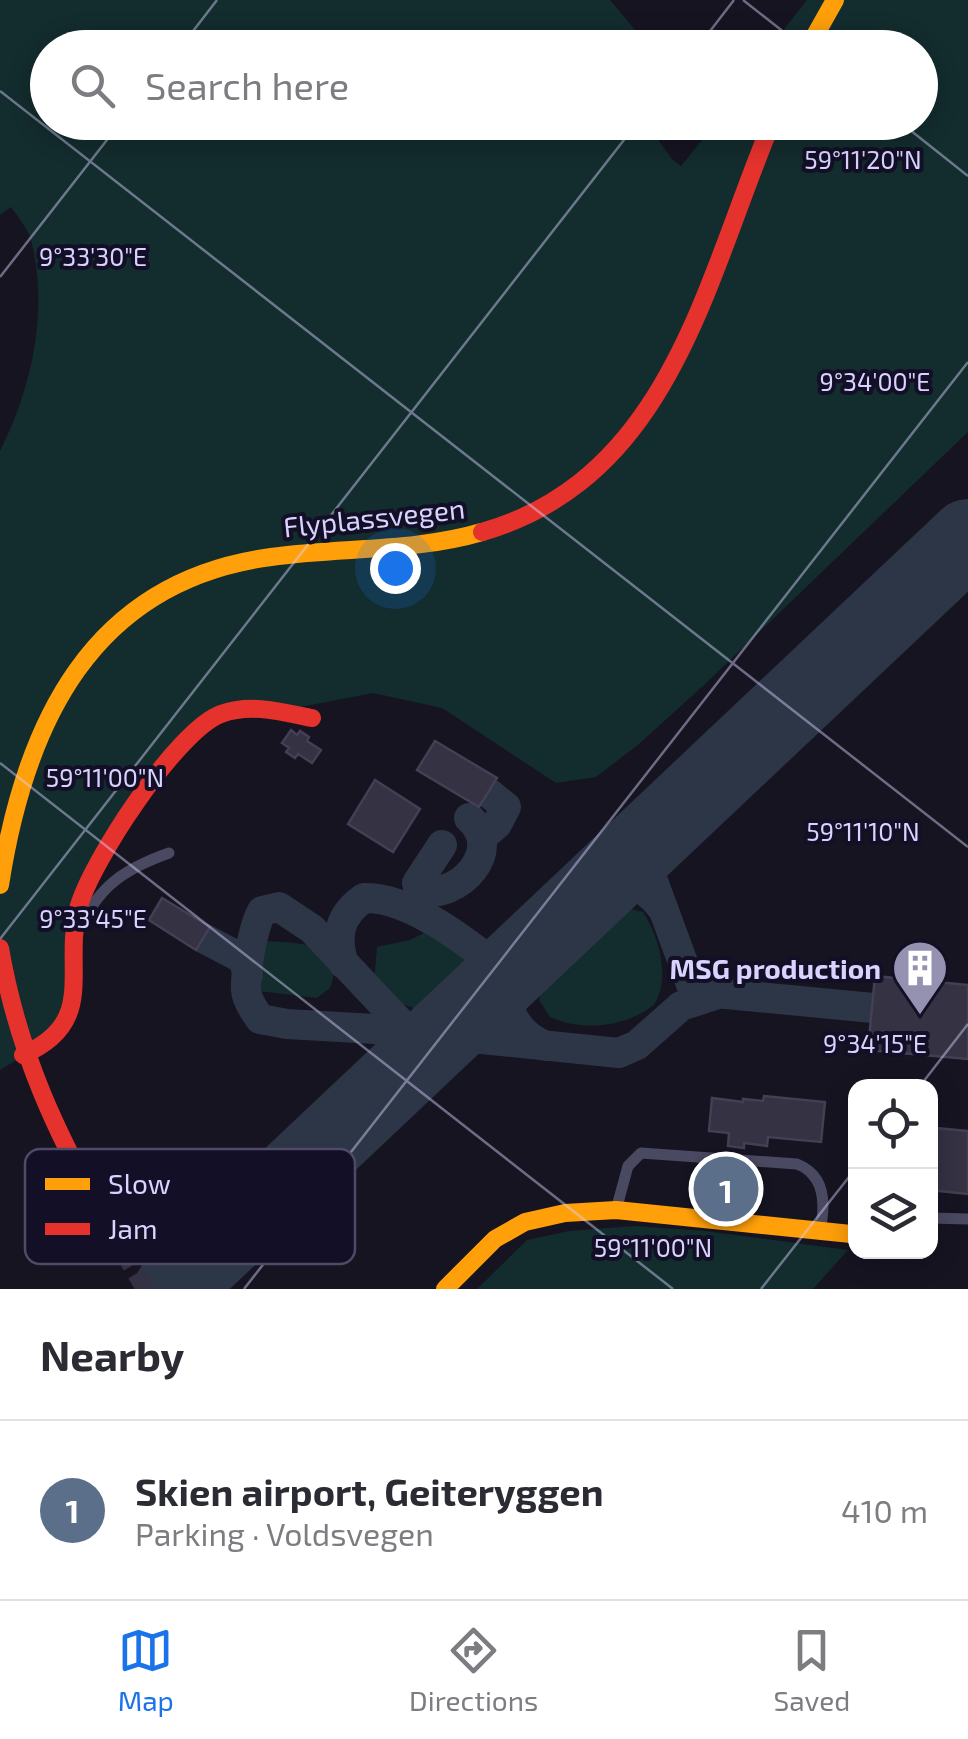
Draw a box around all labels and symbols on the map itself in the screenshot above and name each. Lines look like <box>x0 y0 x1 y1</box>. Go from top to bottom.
text: 59°11'20"N <box>804 144 922 174</box>
text: 9°33'30"E <box>39 241 147 271</box>
text: 9°34'00"E <box>820 366 930 396</box>
street label: Flyplassvegen <box>282 491 466 543</box>
your location <box>370 543 421 594</box>
text: 59°11'00"N <box>46 762 164 792</box>
text: 59°11'10"N <box>806 816 920 846</box>
text: 9°33'45"E <box>39 903 147 933</box>
building icon: MSG production <box>890 938 950 1017</box>
place label: MSG production <box>670 951 881 985</box>
text: 9°34'15"E <box>823 1028 927 1058</box>
legend <box>25 1149 355 1264</box>
pin: 1 <box>694 1152 758 1226</box>
text: Slow <box>108 1166 171 1200</box>
text: Jam <box>108 1211 157 1245</box>
text: 59°11'00"N <box>594 1232 712 1262</box>

